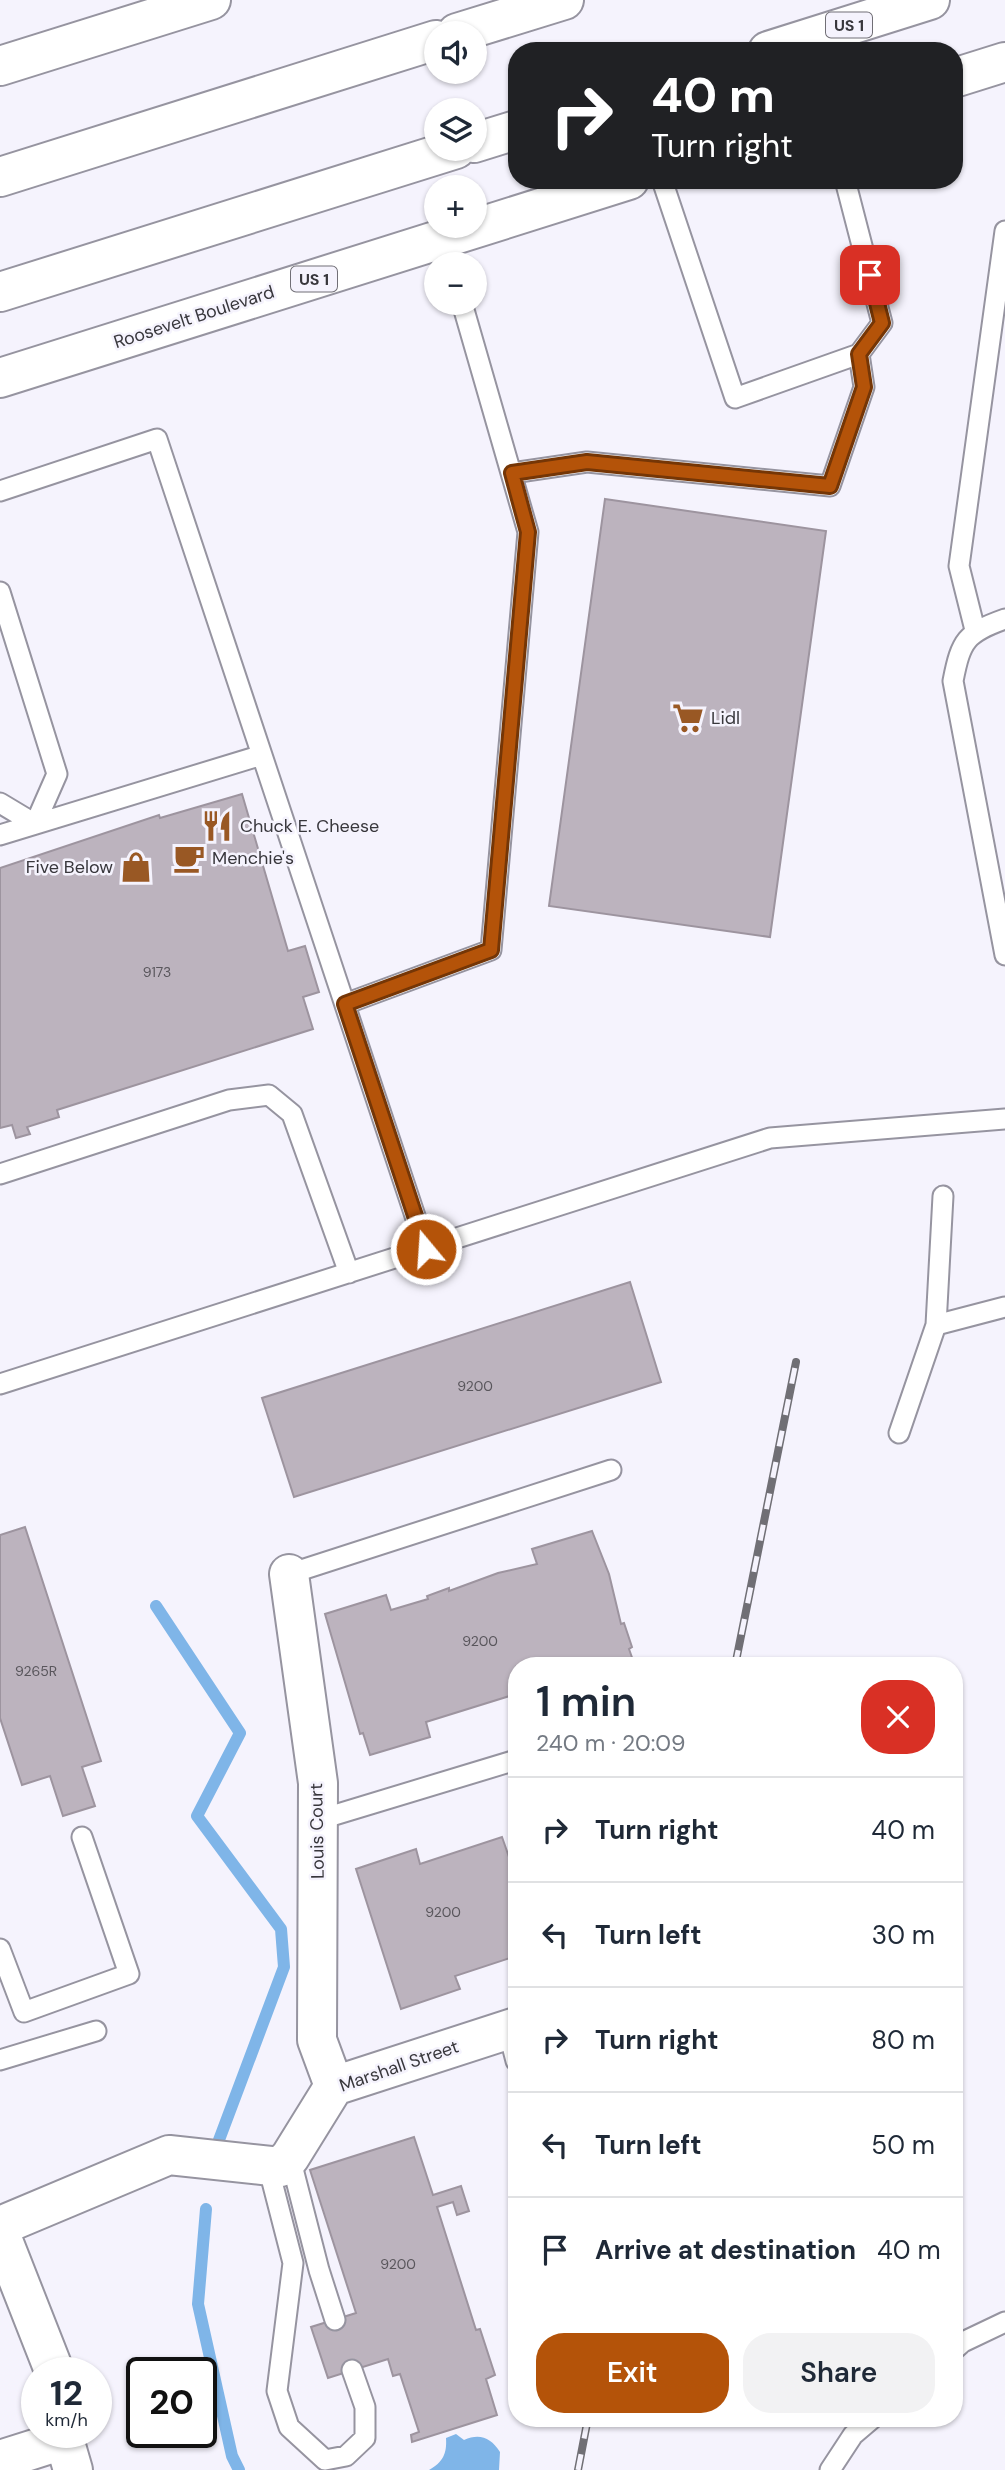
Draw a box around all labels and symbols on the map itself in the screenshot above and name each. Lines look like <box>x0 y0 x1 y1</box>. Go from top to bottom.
road number: US 1 <box>826 13 872 38</box>
pin <box>840 245 900 305</box>
road number: US 1 <box>291 266 337 292</box>
street label: Roosevelt Boulevard <box>111 280 277 354</box>
supermarket icon: Lidl <box>671 701 705 735</box>
place label: Lidl <box>711 706 740 730</box>
restaurant icon: Chuck E. Cheese <box>200 809 234 843</box>
place label: Chuck E. Cheese <box>240 814 379 838</box>
cafe icon: Menchie's <box>172 841 206 875</box>
place label: Menchie's <box>212 846 294 870</box>
shop icon: Five Below <box>119 850 153 884</box>
place label: Five Below <box>26 855 113 879</box>
house number: 9173 <box>143 963 171 981</box>
position arrow <box>389 1212 463 1286</box>
house number: 9200 <box>457 1377 493 1395</box>
house number: 9200 <box>462 1632 498 1650</box>
house number: 9265R <box>15 1662 57 1680</box>
street label: Louis Court <box>304 1783 330 1879</box>
house number: 9200 <box>425 1903 461 1921</box>
street label: Marshall Street <box>336 2034 462 2098</box>
house number: 9200 <box>380 2255 416 2273</box>
speed limit sign: 20 <box>126 2357 217 2448</box>

